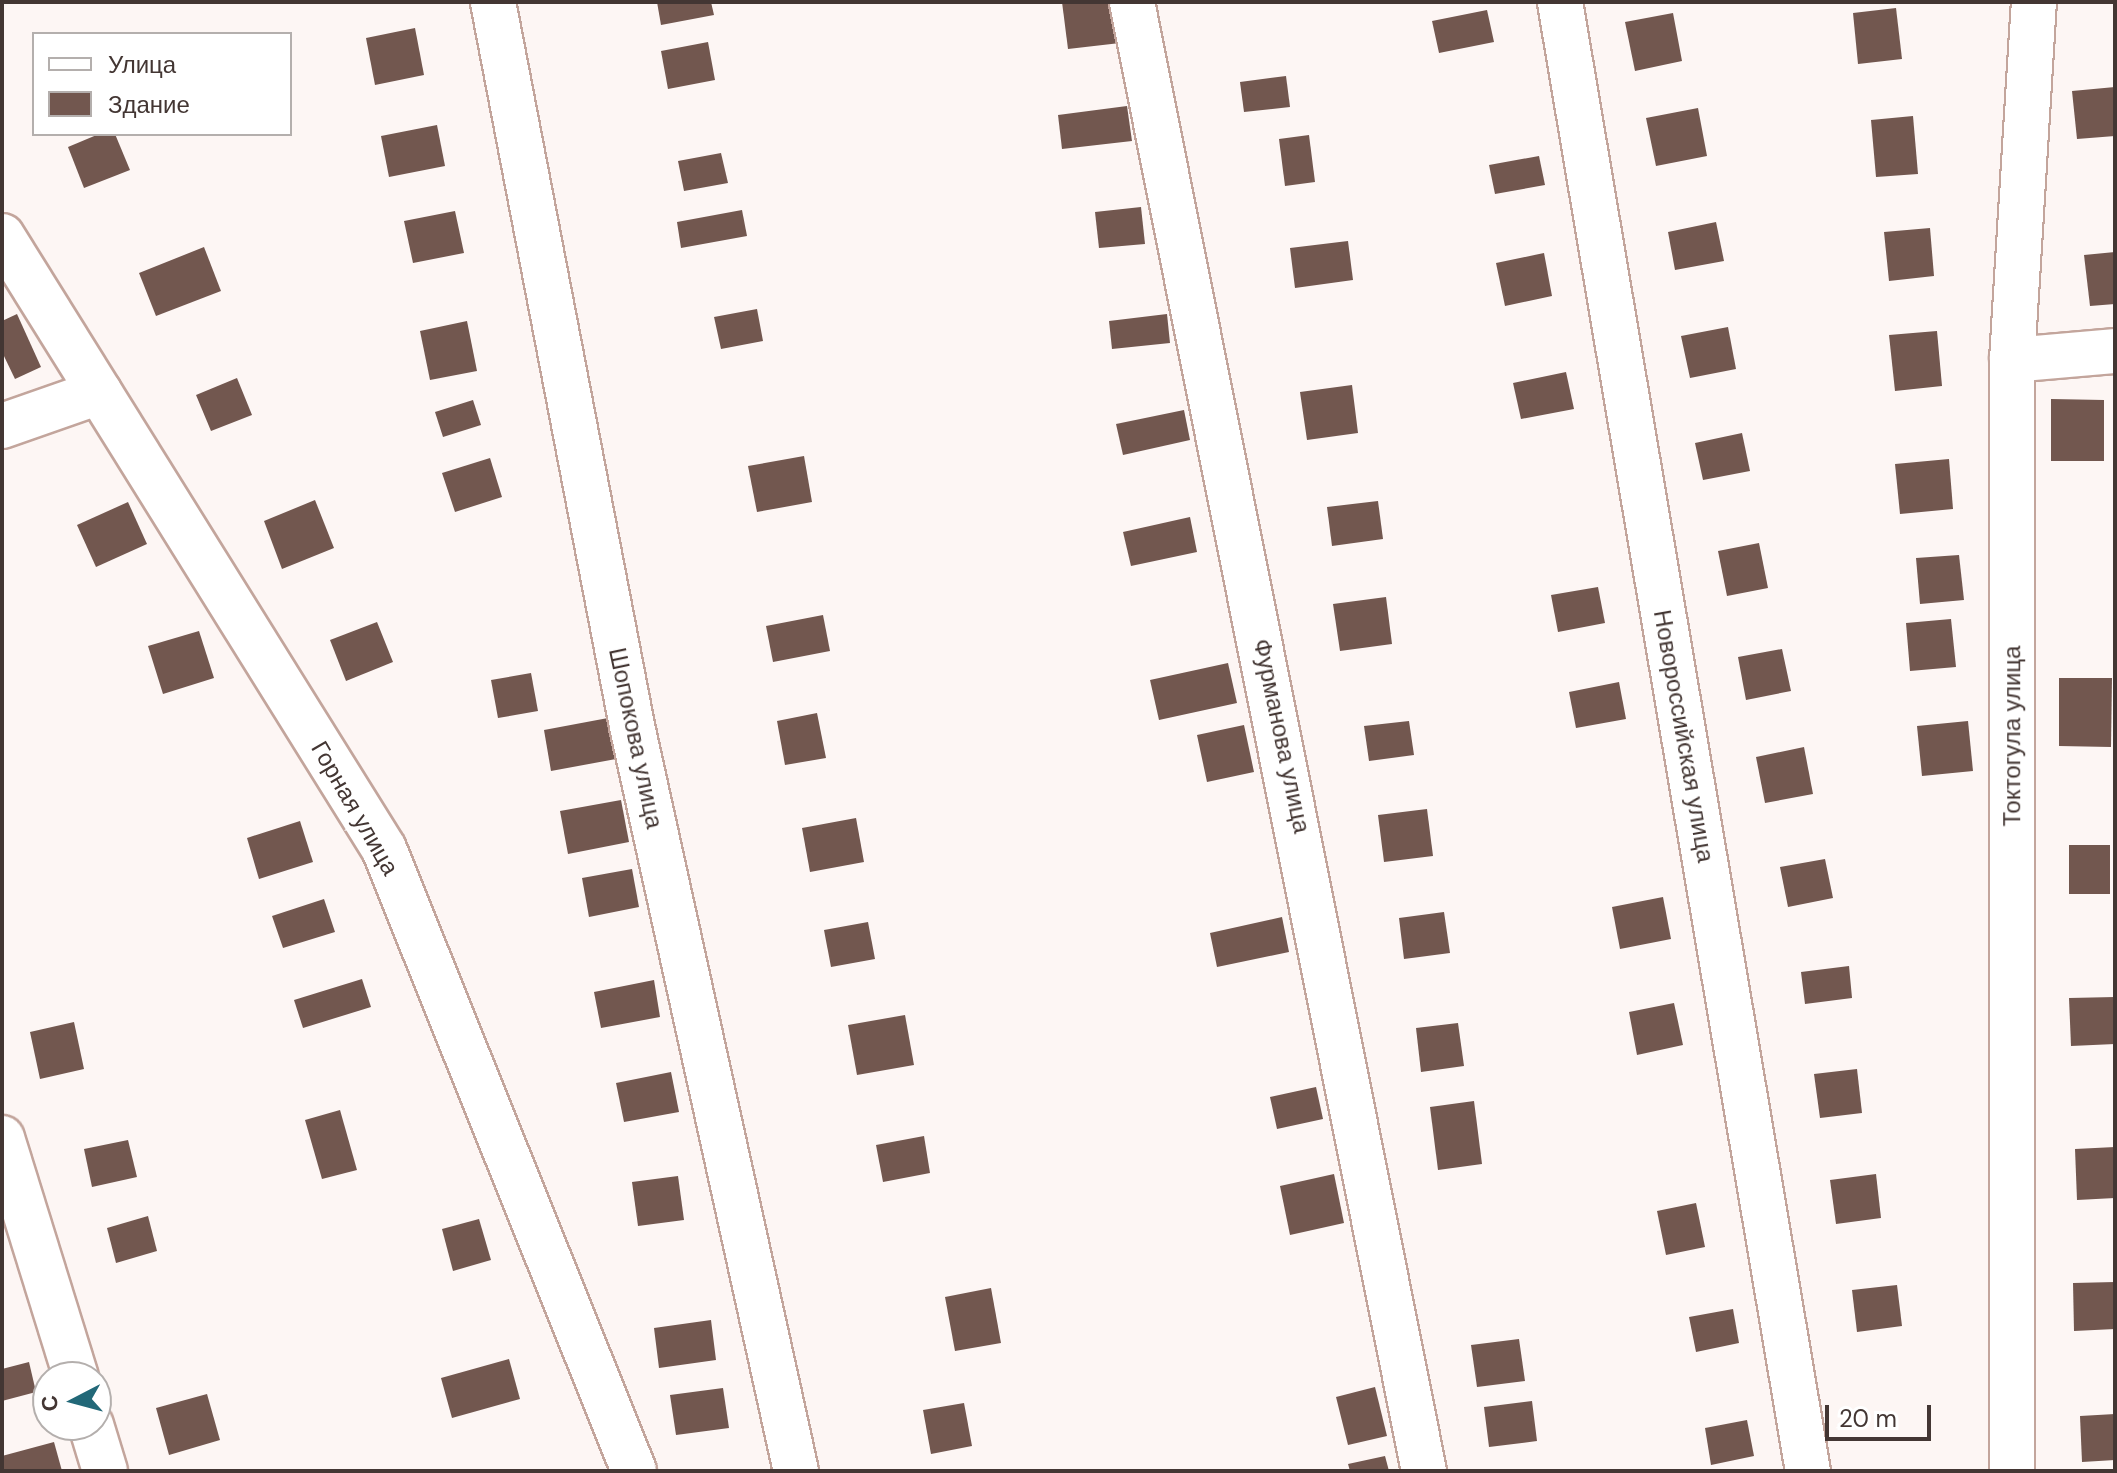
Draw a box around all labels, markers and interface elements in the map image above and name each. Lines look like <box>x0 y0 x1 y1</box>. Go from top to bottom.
legend <box>32 32 292 136</box>
text: Улица <box>108 49 176 80</box>
text: Здание <box>108 89 190 120</box>
street label: Новороссийская улица <box>1648 608 1720 864</box>
street label: Фурманова улица <box>1247 636 1317 836</box>
street label: Шопокова улица <box>603 645 669 831</box>
street label: Токтогула улица <box>1998 646 2026 826</box>
street label: Горная улица <box>305 736 405 880</box>
north arrow <box>32 1361 112 1441</box>
scale bar <box>1829 1389 1935 1439</box>
text: С <box>34 1394 65 1413</box>
text: 20 m <box>1839 1403 1897 1434</box>

